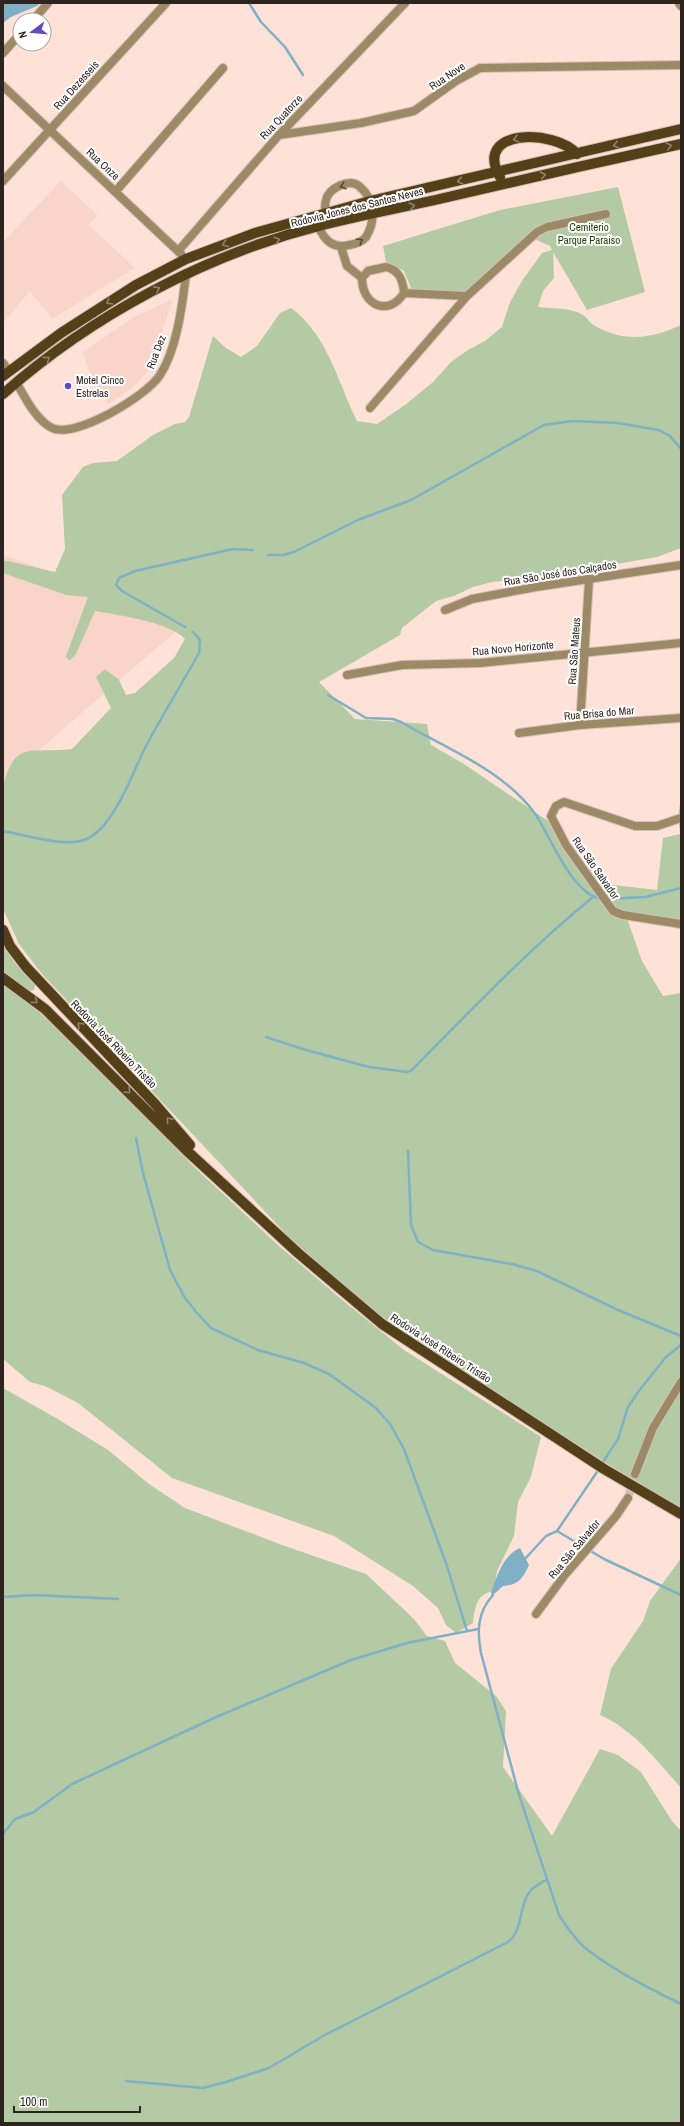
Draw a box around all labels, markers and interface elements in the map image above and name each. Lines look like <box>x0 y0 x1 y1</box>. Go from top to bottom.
north arrow <box>12 12 52 52</box>
text: N <box>15 30 30 40</box>
street label: Rua Dezesseis <box>50 57 102 112</box>
street label: Rua Nove <box>426 59 468 93</box>
street label: Rua Quatorze <box>257 92 305 142</box>
one-way arrow <box>512 134 519 143</box>
one-way arrow <box>613 140 620 149</box>
one-way arrow <box>666 143 672 151</box>
street label: Rua Onze <box>83 145 123 183</box>
one-way arrow <box>539 172 546 180</box>
one-way arrow <box>456 176 463 184</box>
one-way arrow <box>340 181 347 190</box>
street label: Rodovia Jones dos Santos Neves <box>289 184 425 230</box>
one-way arrow <box>408 202 415 210</box>
park label: Cemiterio Parque Paraiso <box>558 220 620 247</box>
one-way arrow <box>273 236 280 245</box>
one-way arrow <box>356 238 363 245</box>
one-way arrow <box>222 240 229 248</box>
one-way arrow <box>153 286 160 294</box>
one-way arrow <box>106 297 113 304</box>
street label: Rua Dez <box>143 333 169 371</box>
one-way arrow <box>43 356 50 363</box>
place label: Motel Cinco Estrelas <box>76 373 124 400</box>
marker: Motel Cinco Estrelas <box>63 381 73 391</box>
street label: Rua São José dos Calçados <box>503 557 618 589</box>
street label: Rua São Mateus <box>565 617 583 685</box>
street label: Rua Novo Horizonte <box>472 637 554 659</box>
street label: Rua Brisa do Mar <box>563 703 635 723</box>
street label: Rua São Salvador <box>569 834 623 902</box>
one-way arrow <box>30 996 37 1003</box>
street label: Rodovia José Ribeiro Tristão <box>68 997 160 1091</box>
one-way arrow <box>78 1023 85 1030</box>
one-way arrow <box>123 1086 131 1094</box>
one-way arrow <box>166 1118 173 1125</box>
street label: Rodovia José Ribeiro Tristão <box>388 1310 494 1386</box>
street label: Rua São Salvador <box>545 1516 603 1582</box>
scale bar <box>14 2088 140 2114</box>
text: 100 m <box>20 2094 47 2110</box>

